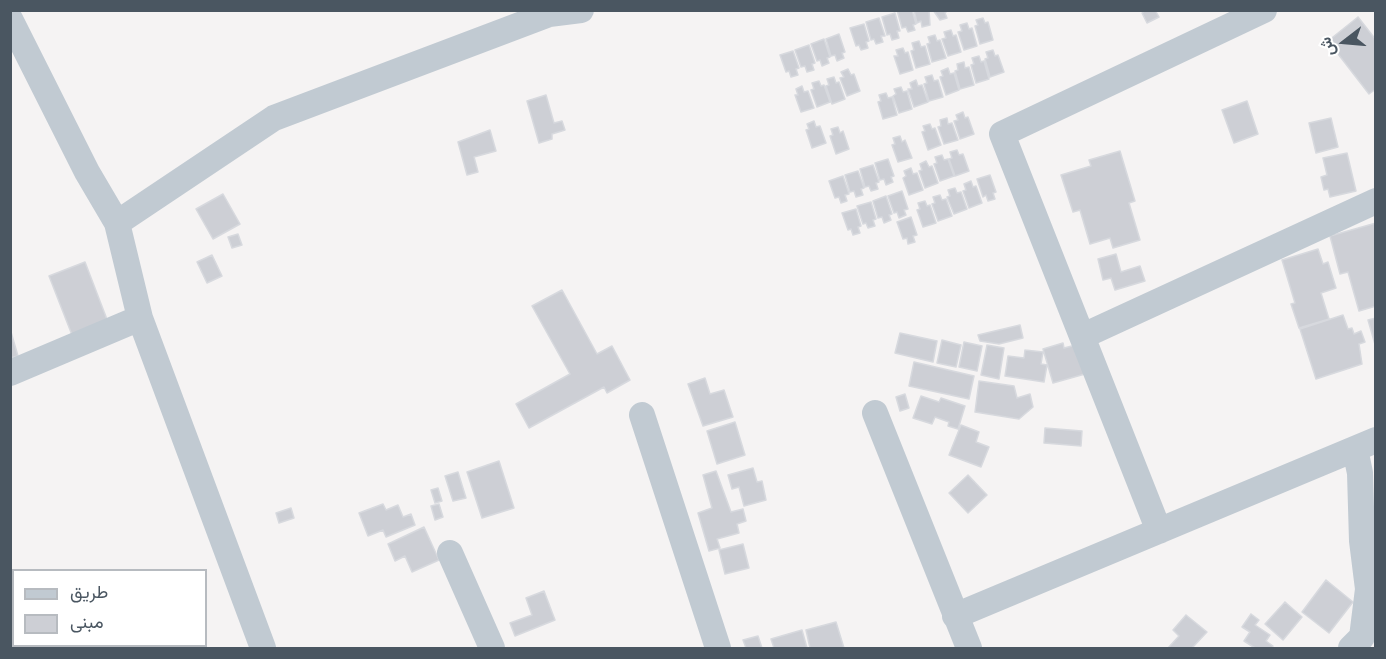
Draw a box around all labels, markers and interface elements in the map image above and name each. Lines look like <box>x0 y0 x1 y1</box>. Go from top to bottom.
north arrow <box>1314 12 1374 72</box>
text: ش <box>1314 35 1338 59</box>
legend <box>12 569 207 647</box>
text: طريق <box>70 580 108 602</box>
text: مبنى <box>70 610 104 632</box>

